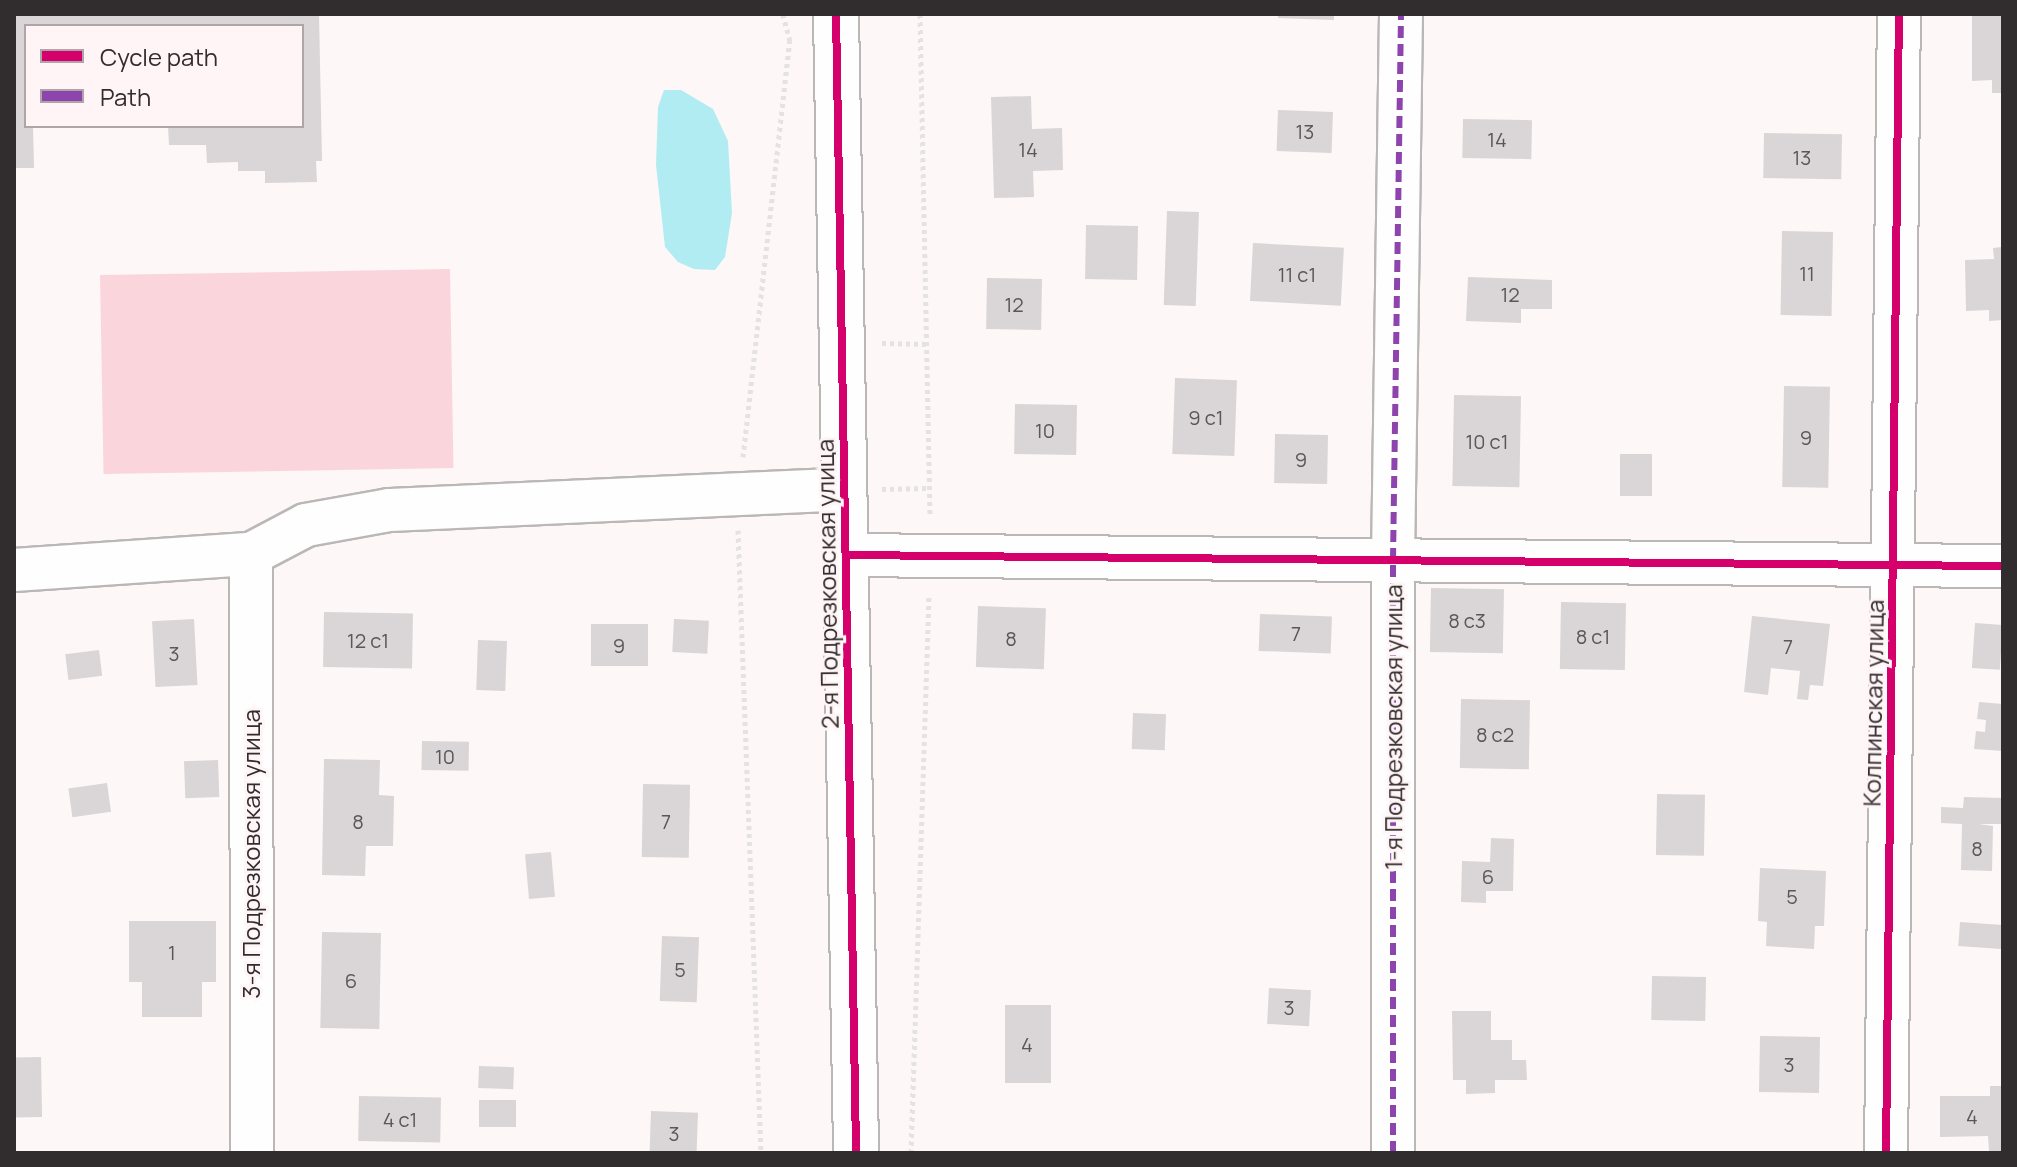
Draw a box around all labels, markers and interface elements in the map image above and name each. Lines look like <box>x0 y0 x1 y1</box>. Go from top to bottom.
legend <box>24 24 304 128</box>
text: Cycle path <box>100 40 218 73</box>
text: Path <box>100 80 151 113</box>
house number: 13 <box>1296 119 1314 143</box>
house number: 14 <box>1487 127 1507 151</box>
house number: 14 <box>1018 137 1038 161</box>
house number: 13 <box>1793 145 1811 169</box>
house number: 11 <box>1799 261 1815 285</box>
house number: 11 с1 <box>1278 262 1316 286</box>
house number: 12 <box>1500 282 1520 306</box>
house number: 12 <box>1004 292 1024 316</box>
house number: 9 с1 <box>1188 405 1224 429</box>
house number: 10 <box>1035 418 1055 442</box>
house number: 9 <box>1800 425 1812 449</box>
house number: 10 с1 <box>1466 429 1508 453</box>
street label: 2-я Подрезковская улица <box>810 439 844 729</box>
house number: 9 <box>1295 447 1307 471</box>
street label: 1-я Подрезковская улица <box>1379 584 1407 870</box>
street label: Колпинская улица <box>1857 599 1889 807</box>
house number: 8 с3 <box>1448 608 1486 632</box>
house number: 7 <box>1291 621 1301 645</box>
house number: 8 с1 <box>1576 624 1610 648</box>
house number: 8 <box>1005 626 1017 650</box>
house number: 12 с1 <box>347 628 389 652</box>
house number: 9 <box>613 633 625 657</box>
house number: 7 <box>1783 634 1793 658</box>
house number: 3 <box>168 641 180 665</box>
street label: 3-я Подрезковская улица <box>237 709 265 999</box>
house number: 8 с2 <box>1476 722 1514 746</box>
house number: 10 <box>435 744 455 768</box>
house number: 8 <box>352 809 364 833</box>
house number: 7 <box>661 809 671 833</box>
house number: 8 <box>1971 836 1983 860</box>
house number: 6 <box>1482 864 1494 888</box>
house number: 5 <box>1786 884 1798 908</box>
house number: 1 <box>168 940 176 964</box>
house number: 5 <box>674 957 686 981</box>
house number: 6 <box>345 968 357 992</box>
house number: 3 <box>1283 995 1295 1019</box>
house number: 4 <box>1021 1032 1033 1056</box>
house number: 3 <box>1783 1052 1795 1076</box>
house number: 4 <box>1966 1104 1978 1128</box>
house number: 4 с1 <box>383 1107 417 1131</box>
house number: 3 <box>668 1121 680 1145</box>

